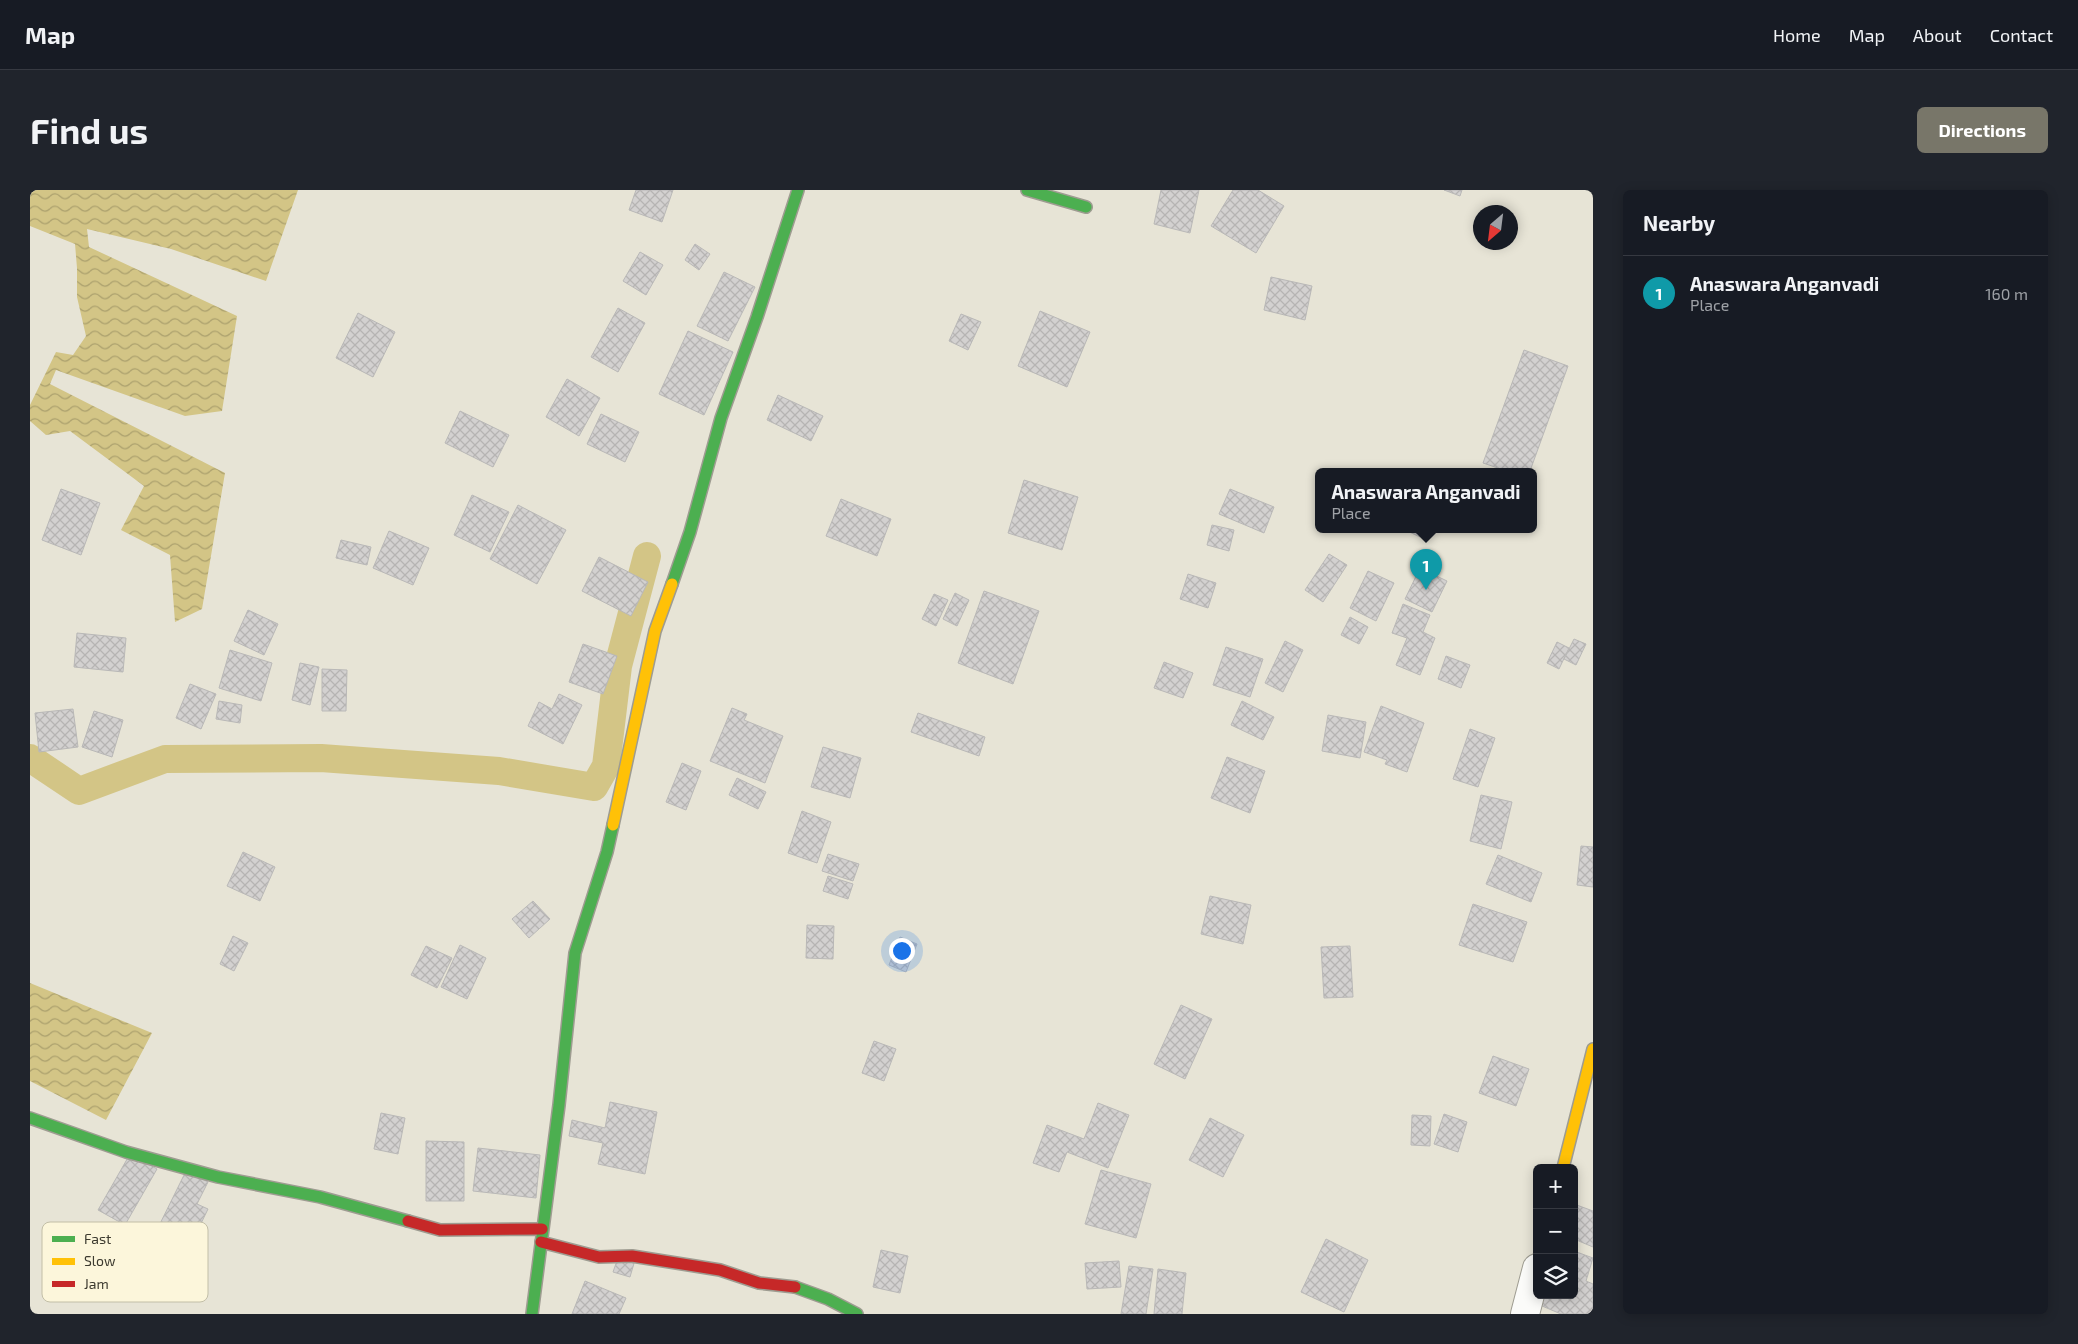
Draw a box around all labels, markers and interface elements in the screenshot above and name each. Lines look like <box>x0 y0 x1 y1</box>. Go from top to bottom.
text: Map <box>25 20 75 49</box>
text: Home <box>1773 24 1821 46</box>
text: Map <box>1849 24 1885 46</box>
text: About <box>1913 24 1962 46</box>
text: Contact <box>1990 24 2053 46</box>
button: Directions <box>1917 107 2048 153</box>
text: Find us <box>30 109 148 151</box>
north arrow <box>1473 205 1518 250</box>
text: Nearby <box>1643 210 1715 235</box>
text: Anaswara Anganvadi <box>1690 272 1879 295</box>
text: 1 <box>1656 284 1662 303</box>
text: 160 m <box>1985 284 2028 303</box>
text: Place <box>1690 295 1729 314</box>
popup <box>1315 468 1537 533</box>
text: Anaswara Anganvadi <box>1331 480 1521 503</box>
text: Place <box>1331 503 1371 522</box>
pin: 1 <box>1410 549 1442 590</box>
your location <box>889 938 915 964</box>
map controls <box>1533 1164 1578 1299</box>
button: + <box>1533 1164 1578 1209</box>
button: − <box>1533 1209 1578 1254</box>
legend <box>42 1222 208 1302</box>
text: Fast <box>84 1230 111 1247</box>
text: Slow <box>84 1252 116 1269</box>
button: layers <box>1533 1254 1578 1299</box>
text: Jam <box>84 1275 109 1292</box>

